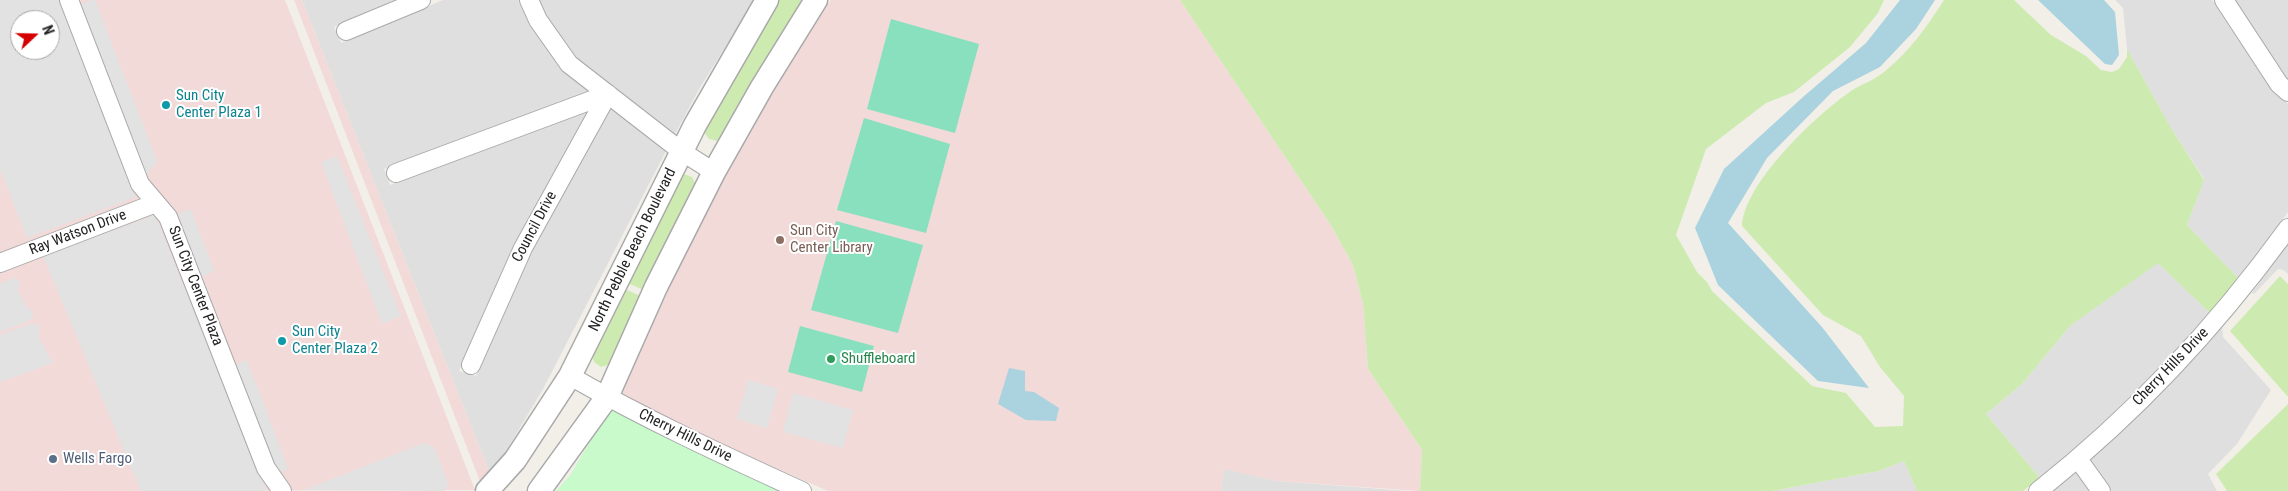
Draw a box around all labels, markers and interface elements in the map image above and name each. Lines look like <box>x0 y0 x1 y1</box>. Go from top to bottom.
north arrow <box>10 10 60 60</box>
text: N <box>39 23 57 37</box>
place label: Sun City Center Plaza 1 <box>176 87 262 122</box>
marker: Sun City Center Plaza 1 <box>160 99 172 111</box>
street label: North Pebble Beach Boulevard <box>586 165 680 335</box>
street label: Council Drive <box>509 188 561 266</box>
street label: Ray Watson Drive <box>27 206 129 260</box>
place label: Sun City Center Library <box>790 222 873 257</box>
street label: Sun City Center Plaza <box>164 224 226 348</box>
marker: Sun City Center Library <box>774 234 786 246</box>
place label: Sun City Center Plaza 2 <box>292 323 378 358</box>
street label: Cherry Hills Drive <box>2129 324 2213 410</box>
marker: Sun City Center Plaza 2 <box>276 335 288 347</box>
place label: Shuffleboard <box>841 350 915 368</box>
marker: Shuffleboard <box>825 353 837 365</box>
street label: Cherry Hills Drive <box>635 406 735 466</box>
place label: Wells Fargo <box>63 450 132 468</box>
marker: Wells Fargo <box>47 453 59 465</box>

